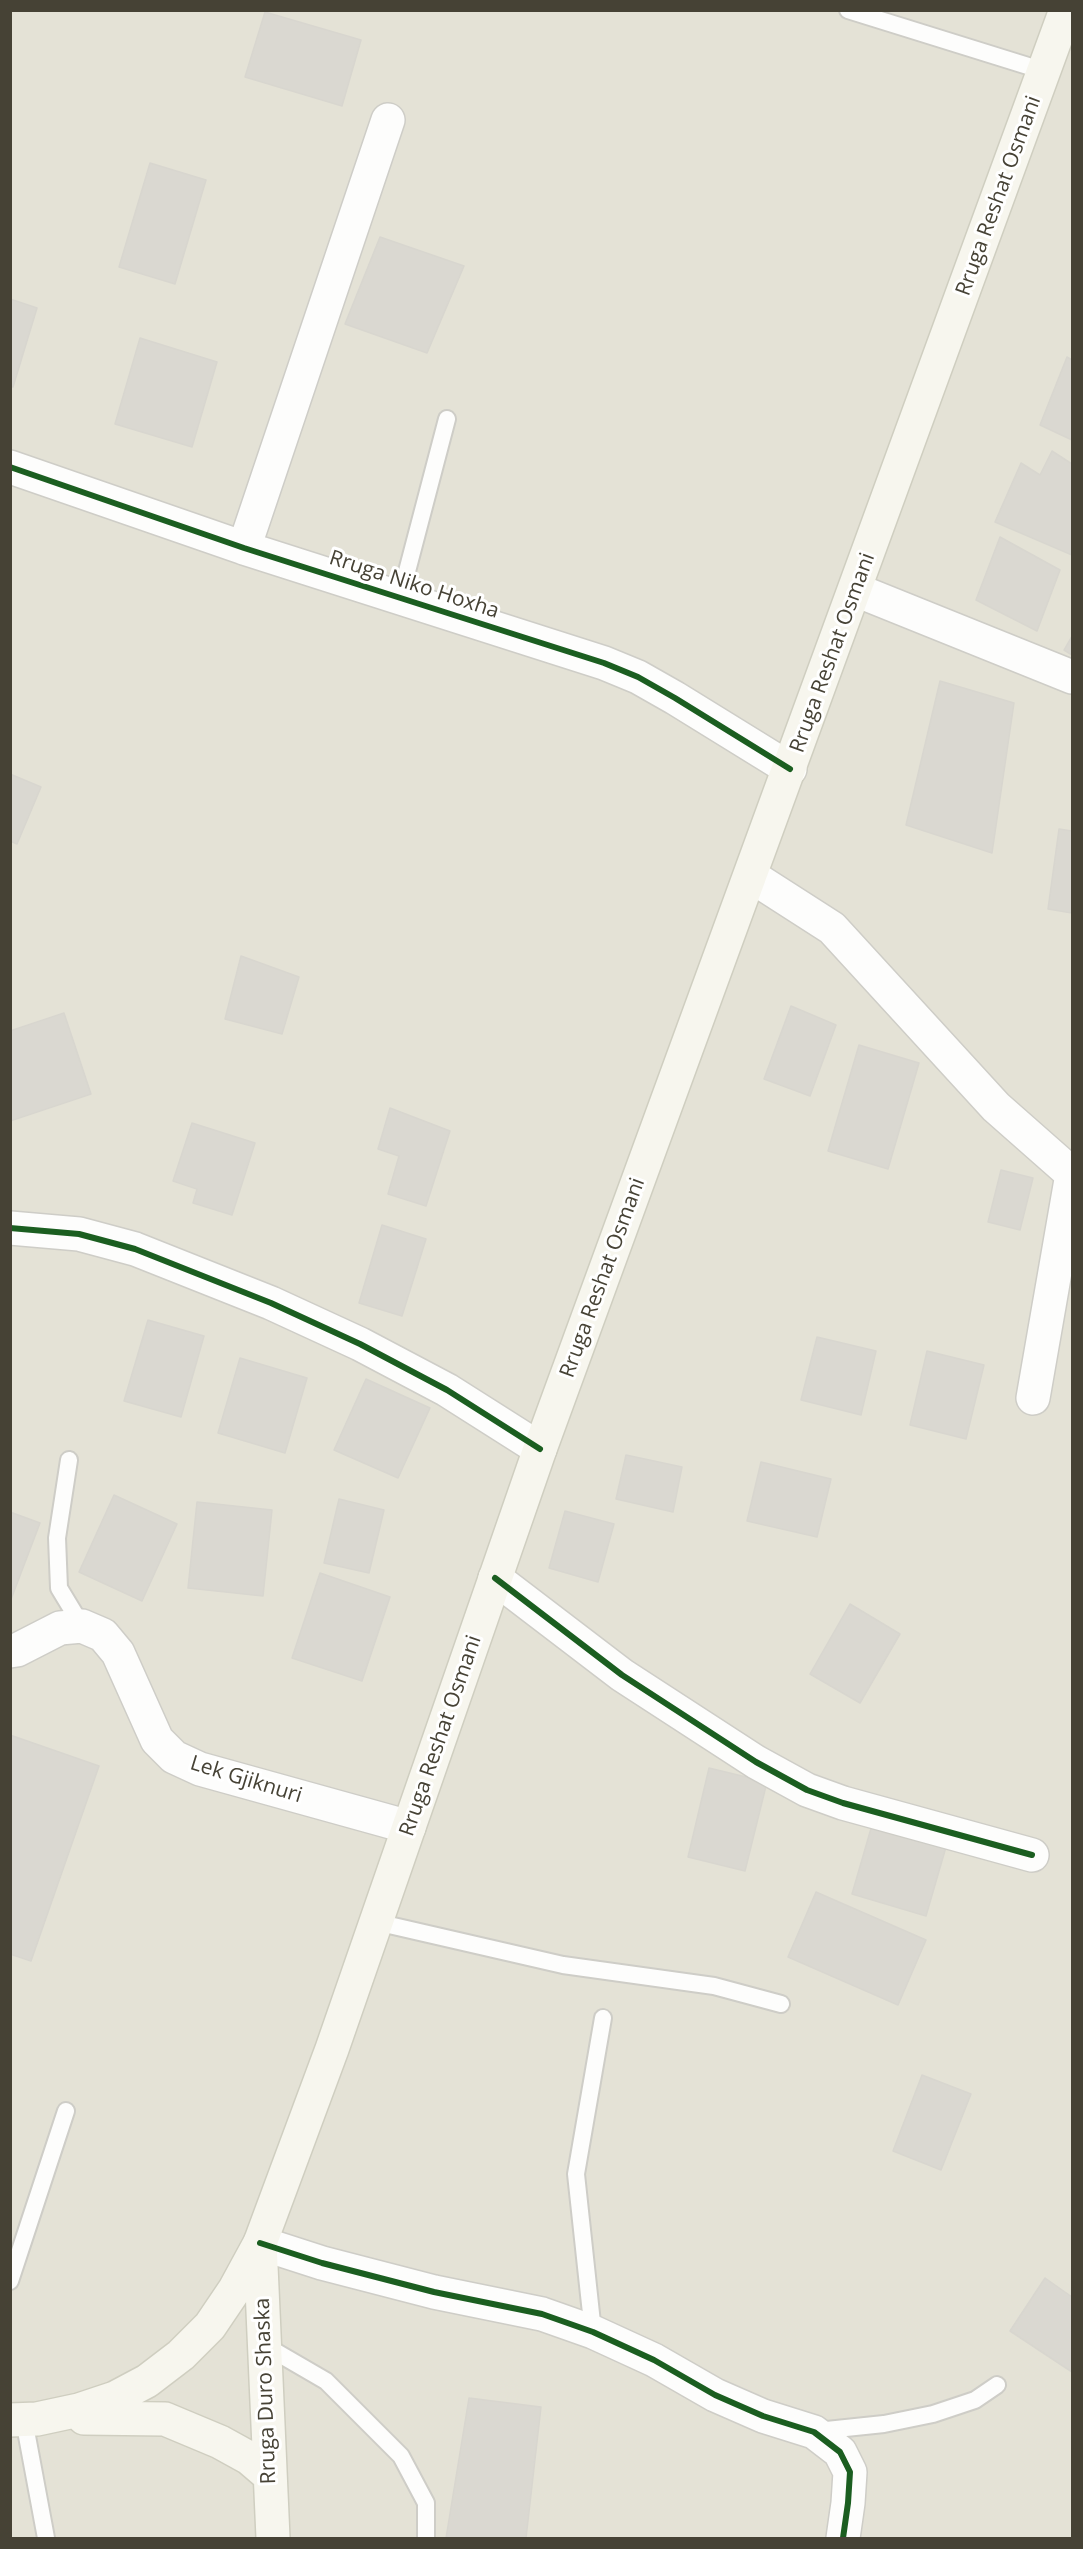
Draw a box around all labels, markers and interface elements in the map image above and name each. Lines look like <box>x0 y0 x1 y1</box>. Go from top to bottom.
street label: Rruga Reshat Osmani <box>951 93 1047 299</box>
street label: Rruga Niko Hoxha <box>326 546 502 624</box>
street label: Rruga Reshat Osmani <box>785 550 881 756</box>
street label: Rruga Reshat Osmani <box>555 1175 651 1381</box>
street label: Rruga Reshat Osmani <box>395 1632 487 1840</box>
street label: Lek Gjiknuri <box>187 1751 305 1809</box>
street label: Rruga Duro Shaska <box>250 2297 282 2485</box>

